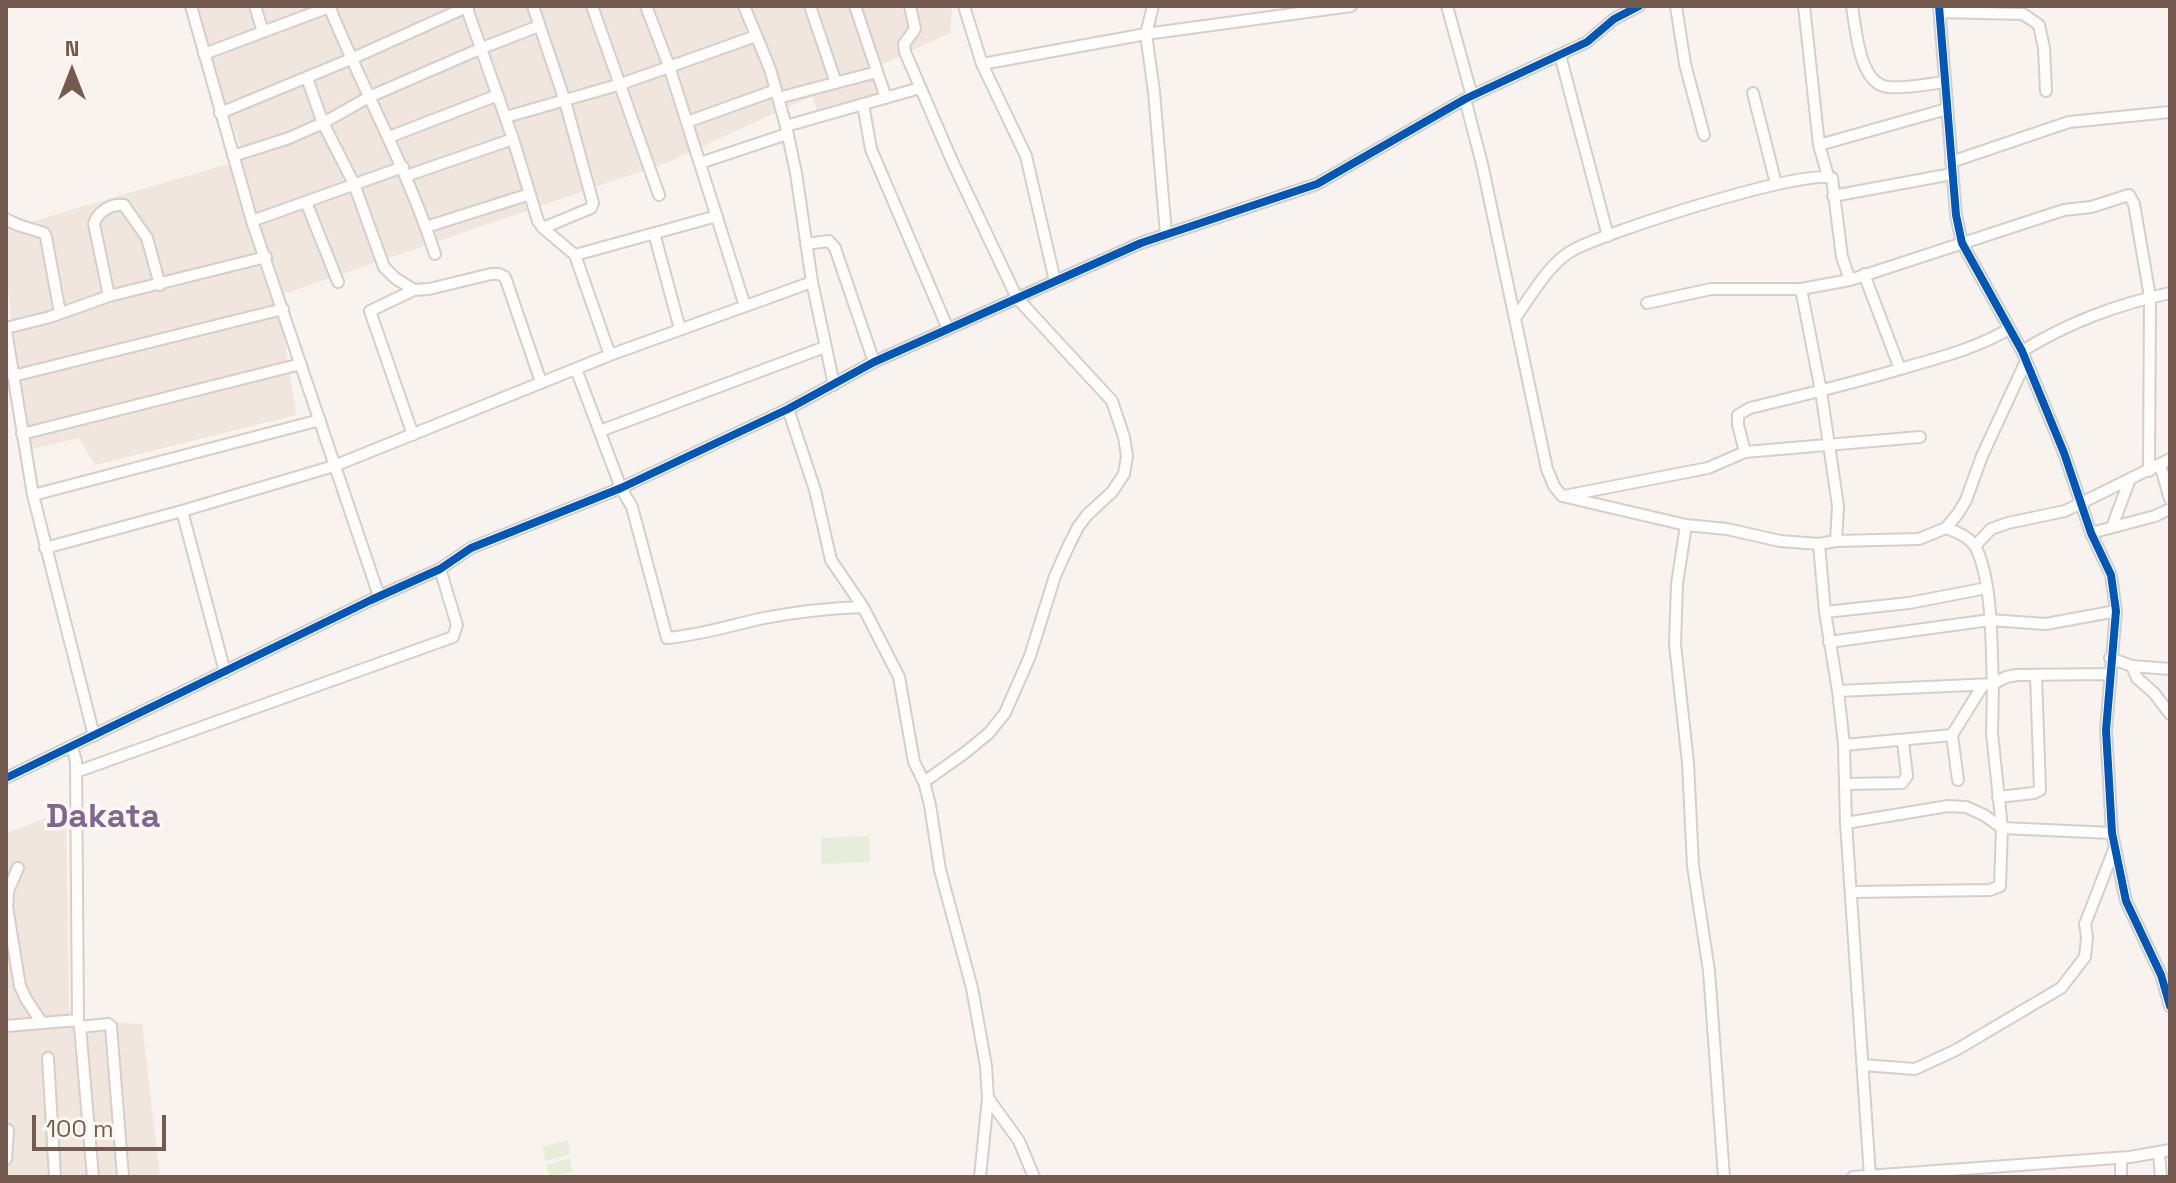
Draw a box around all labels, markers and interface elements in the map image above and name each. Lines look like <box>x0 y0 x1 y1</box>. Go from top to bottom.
north arrow <box>32 32 112 112</box>
text: N <box>65 34 79 62</box>
district label: Dakata <box>46 798 160 838</box>
scale bar <box>36 1099 170 1149</box>
text: 100 m <box>46 1113 114 1144</box>

